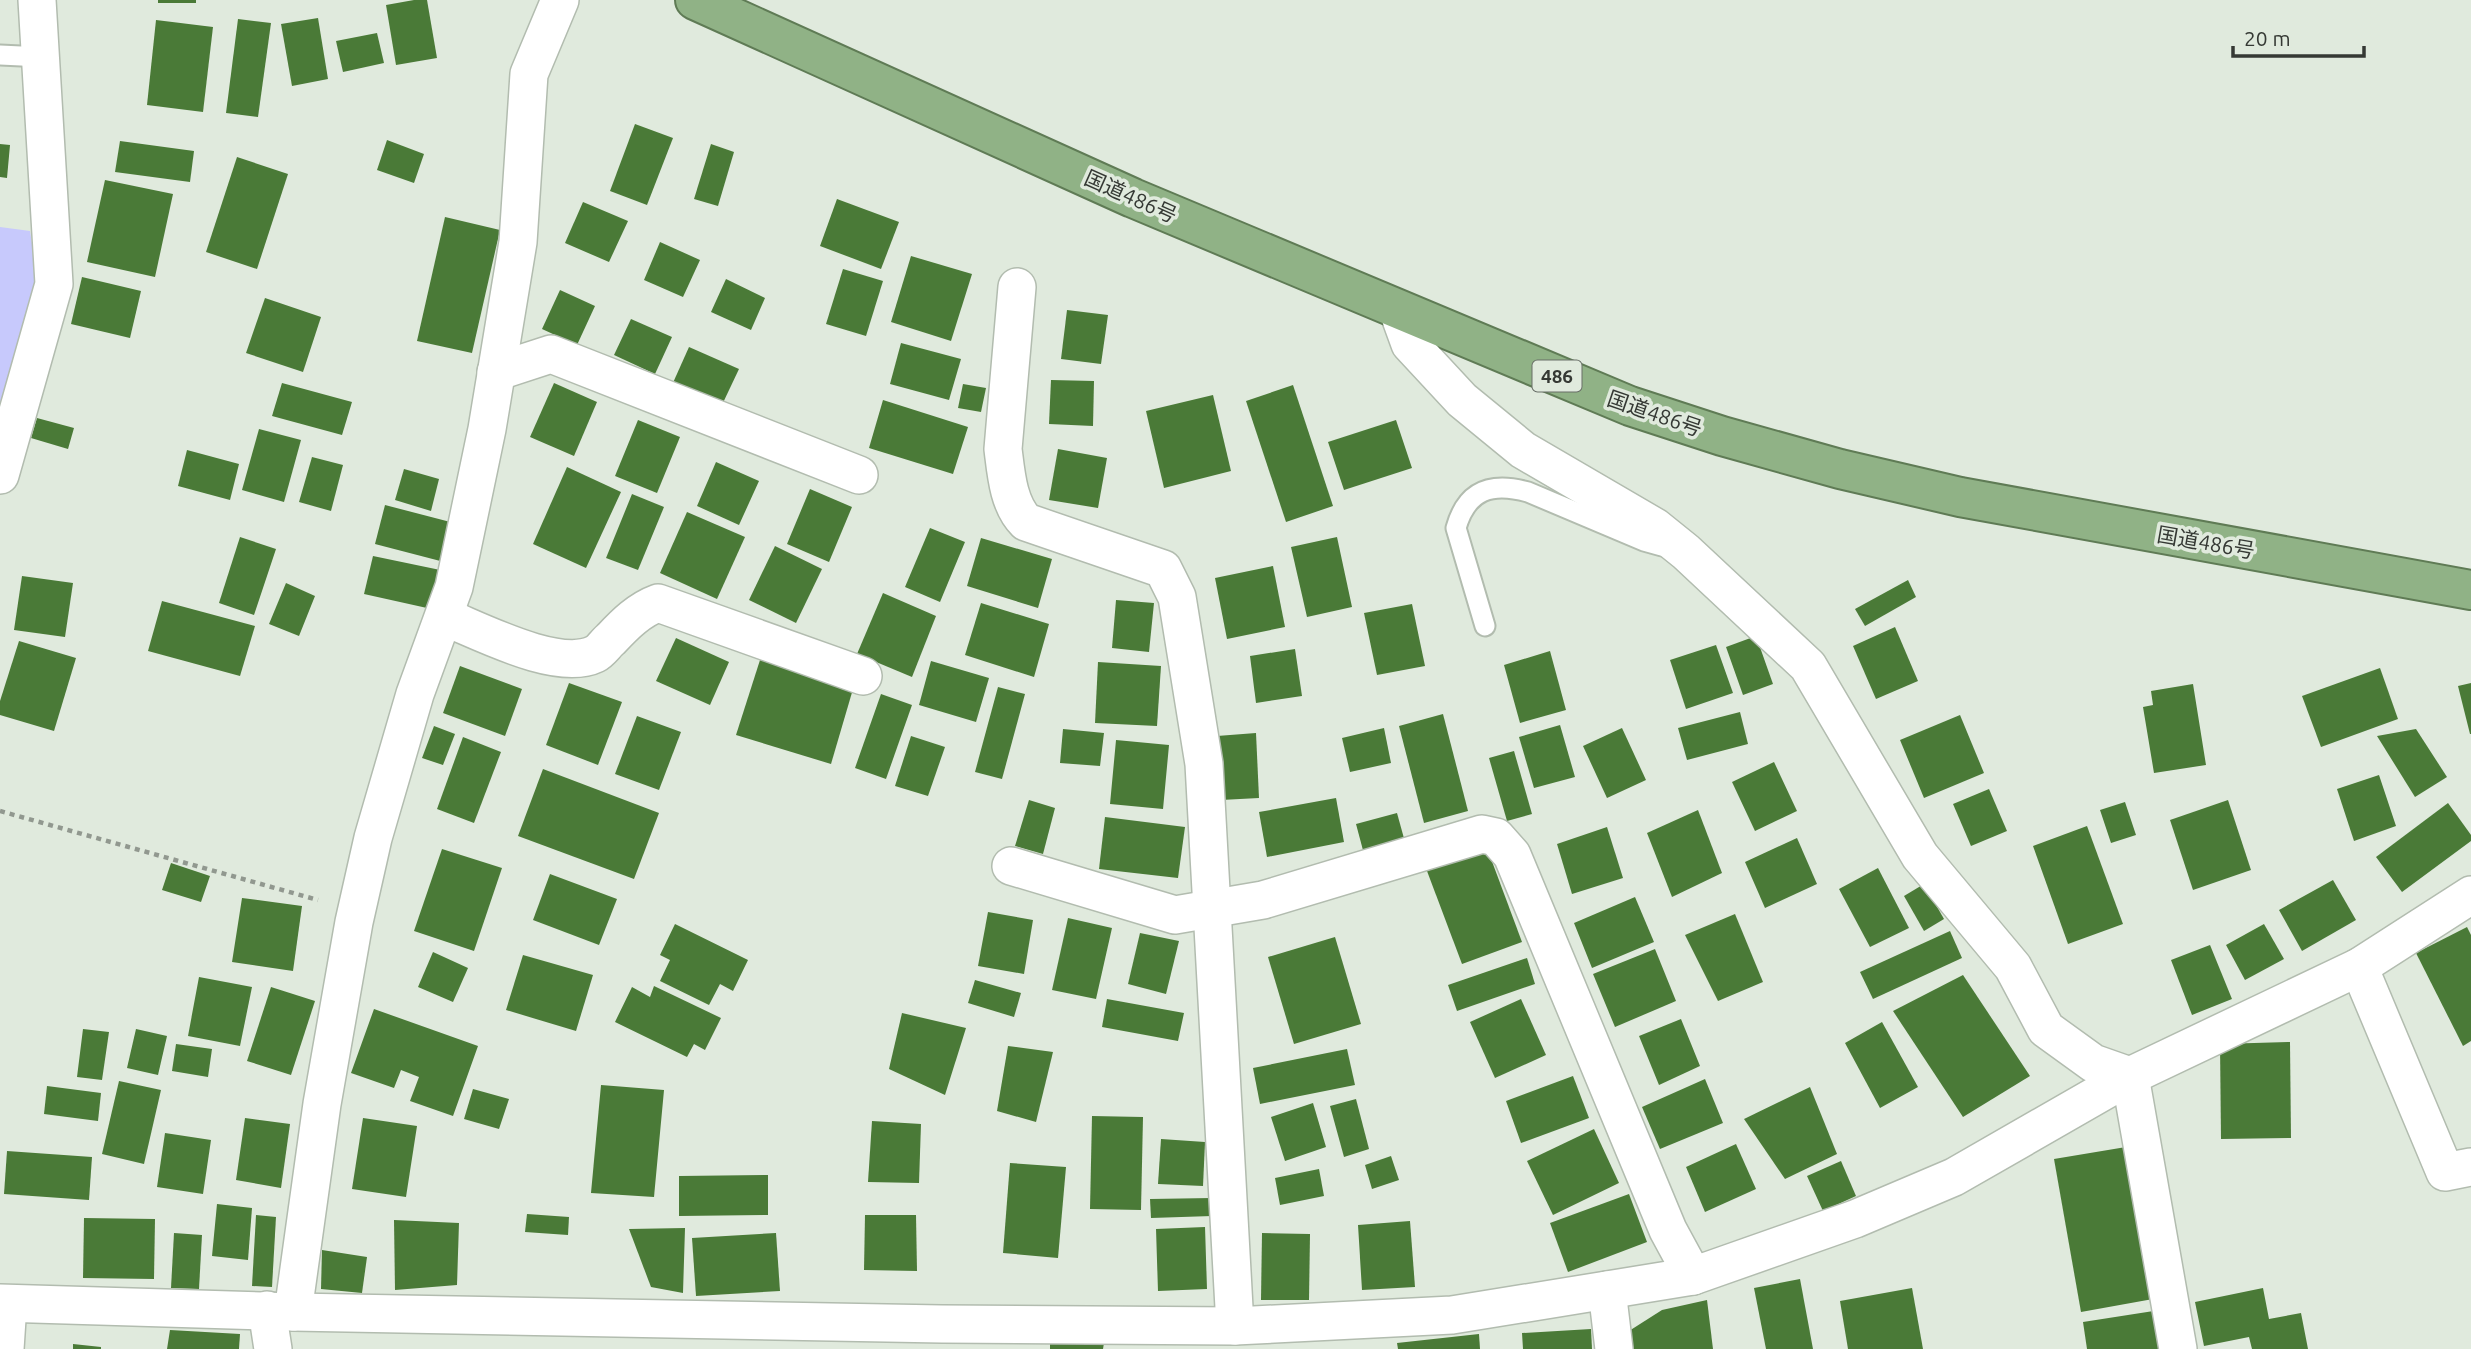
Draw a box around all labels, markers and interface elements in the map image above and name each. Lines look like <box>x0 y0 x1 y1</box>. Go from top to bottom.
scale bar <box>2233 14 2364 58</box>
text: 20 m <box>2244 26 2291 50</box>
street label: 国道486号 <box>1081 165 1181 227</box>
road number: 486 <box>1532 360 1582 392</box>
street label: 国道486号 <box>1605 386 1705 440</box>
street label: 国道486号 <box>2155 522 2257 562</box>

